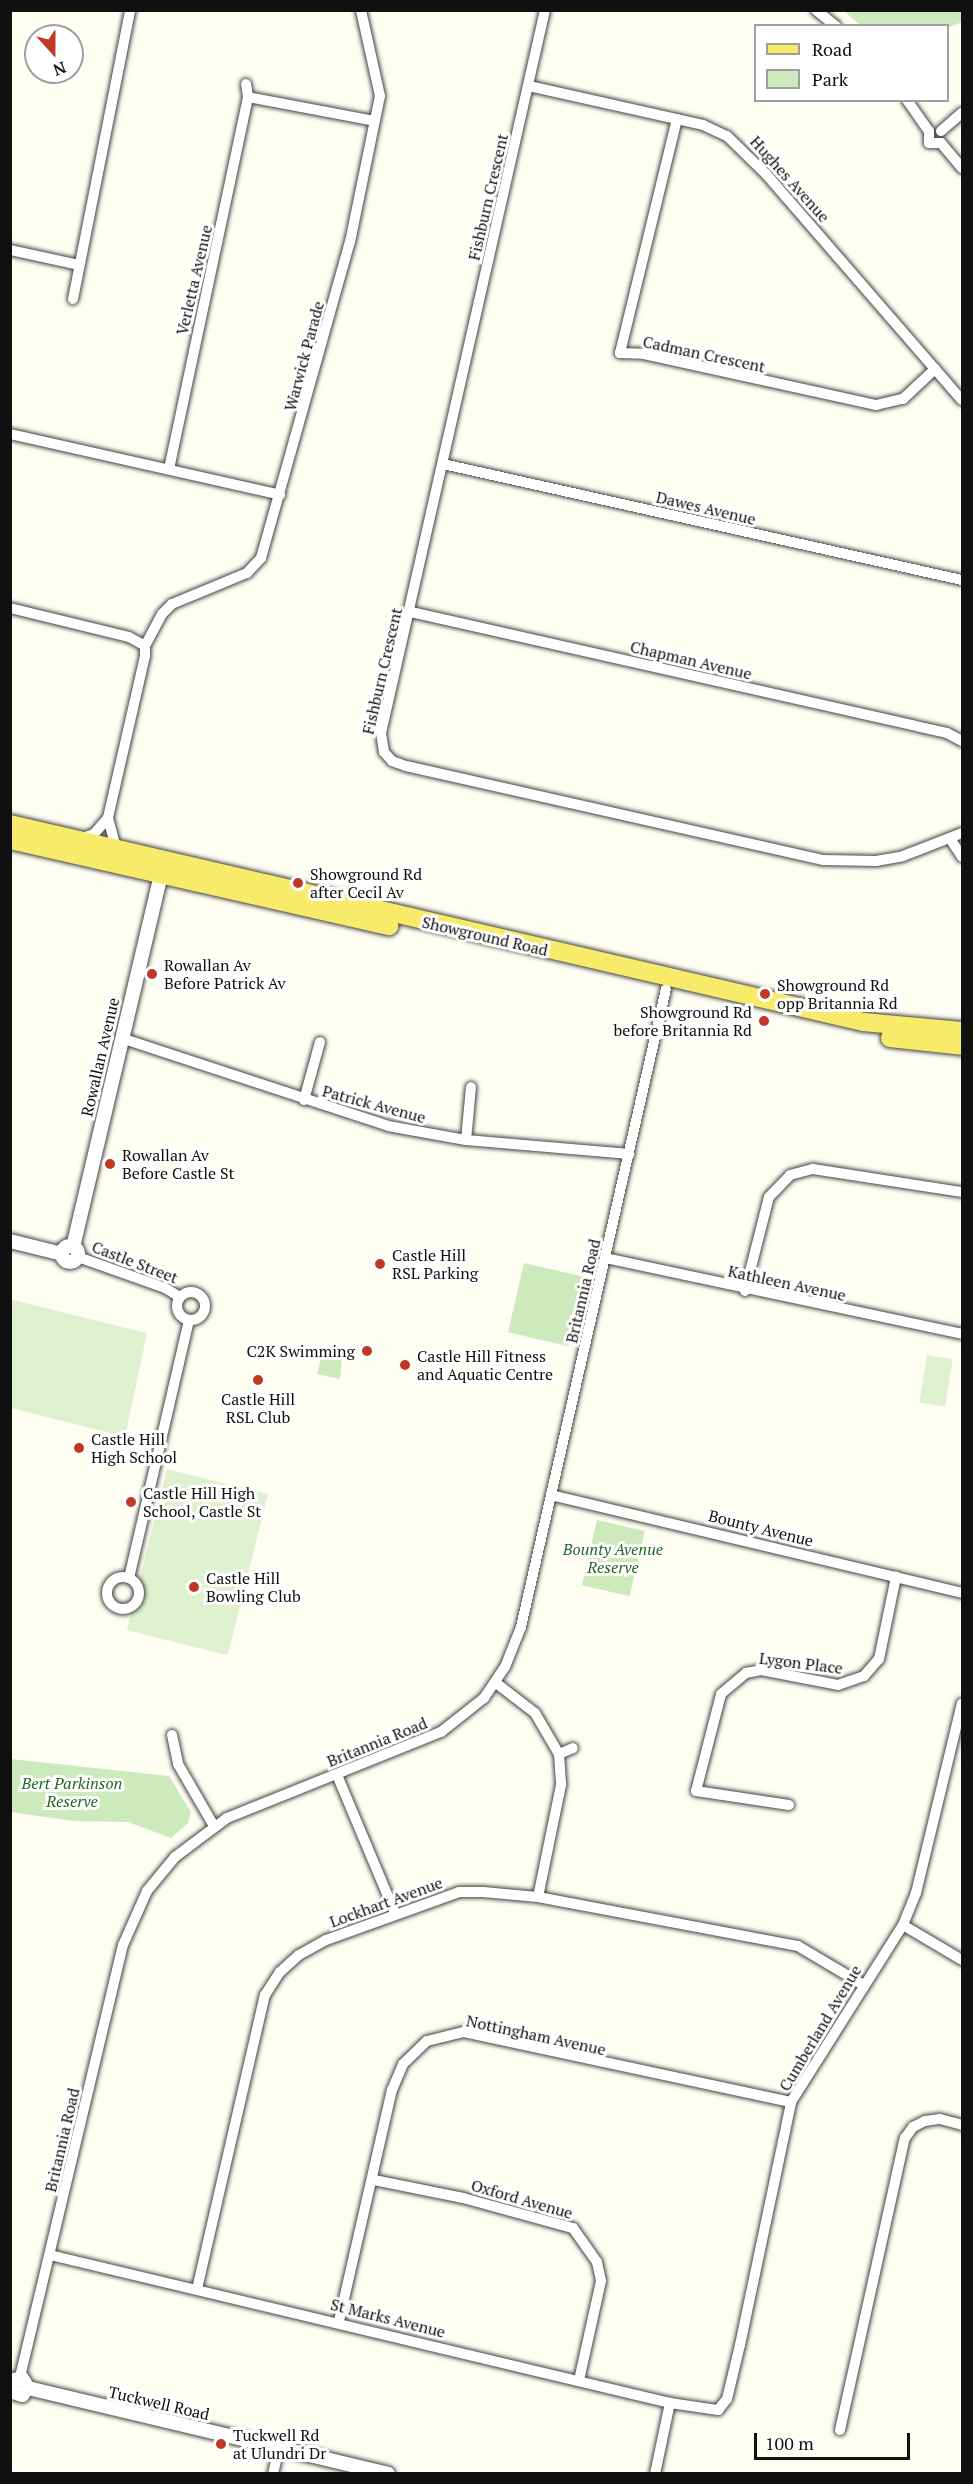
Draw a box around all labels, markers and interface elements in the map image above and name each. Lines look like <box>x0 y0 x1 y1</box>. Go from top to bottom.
north arrow <box>24 24 84 84</box>
legend <box>754 24 949 102</box>
text: Road <box>812 37 852 61</box>
text: N <box>50 56 69 81</box>
text: Park <box>812 67 848 91</box>
street label: Fishburn Crescent <box>464 132 512 262</box>
street label: Hughes Avenue <box>746 132 834 226</box>
street label: Verletta Avenue <box>172 223 216 337</box>
street label: Warwick Parade <box>280 299 328 413</box>
street label: Cadman Crescent <box>641 332 767 376</box>
street label: Dawes Avenue <box>654 487 758 529</box>
street label: Fishburn Crescent <box>358 606 406 736</box>
street label: Chapman Avenue <box>628 637 754 683</box>
place label: Showground Rd after Cecil Av <box>310 864 422 902</box>
marker: Showground Rd after Cecil Av <box>291 876 305 890</box>
street label: Showground Road <box>420 912 550 960</box>
place label: Rowallan Av Before Patrick Av <box>164 955 286 993</box>
marker: Rowallan Av Before Patrick Av <box>145 967 159 981</box>
place label: Showground Rd opp Britannia Rd <box>777 975 898 1013</box>
marker: Showground Rd opp Britannia Rd <box>758 987 772 1001</box>
street label: Rowallan Avenue <box>77 996 123 1118</box>
place label: Showground Rd before Britannia Rd <box>613 1002 752 1040</box>
marker: Showground Rd before Britannia Rd <box>757 1014 771 1028</box>
street label: Patrick Avenue <box>320 1081 428 1127</box>
place label: Rowallan Av Before Castle St <box>122 1145 235 1183</box>
marker: Rowallan Av Before Castle St <box>103 1157 117 1171</box>
street label: Castle Street <box>89 1237 181 1287</box>
street label: Britannia Road <box>562 1237 604 1345</box>
place label: Castle Hill RSL Parking <box>392 1245 478 1283</box>
marker: Castle Hill RSL Parking <box>373 1257 387 1271</box>
street label: Kathleen Avenue <box>726 1261 848 1305</box>
place label: C2K Swimming <box>247 1341 355 1361</box>
marker: C2K Swimming <box>360 1344 374 1358</box>
place label: Castle Hill Fitness and Aquatic Centre <box>417 1346 553 1384</box>
marker: Castle Hill Fitness and Aquatic Centre <box>398 1358 412 1372</box>
marker: Castle Hill RSL Club <box>251 1373 265 1387</box>
place label: Castle Hill RSL Club <box>221 1389 295 1427</box>
place label: Castle Hill High School <box>91 1429 177 1467</box>
marker: Castle Hill High School <box>72 1441 86 1455</box>
place label: Castle Hill High School, Castle St <box>143 1483 262 1521</box>
marker: Castle Hill High School, Castle St <box>124 1495 138 1509</box>
street label: Bounty Avenue <box>706 1506 816 1550</box>
park label: Bounty Avenue Reserve <box>563 1539 663 1577</box>
place label: Castle Hill Bowling Club <box>206 1568 301 1606</box>
marker: Castle Hill Bowling Club <box>187 1580 201 1594</box>
street label: Lygon Place <box>758 1648 844 1678</box>
street label: Britannia Road <box>324 1713 430 1771</box>
park label: Bert Parkinson Reserve <box>22 1773 122 1811</box>
street label: Lockhart Avenue <box>327 1873 445 1931</box>
street label: Cumberland Avenue <box>775 1961 865 2095</box>
street label: Nottingham Avenue <box>464 2011 608 2059</box>
street label: Britannia Road <box>41 2086 83 2194</box>
street label: Oxford Avenue <box>469 2175 575 2223</box>
street label: St Marks Avenue <box>328 2294 448 2342</box>
street label: Tuckwell Road <box>107 2382 211 2424</box>
scale bar <box>757 2421 913 2459</box>
place label: Tuckwell Rd at Ulundri Dr <box>233 2425 326 2463</box>
text: 100 m <box>765 2431 814 2455</box>
marker: Tuckwell Rd at Ulundri Dr <box>214 2437 228 2451</box>

